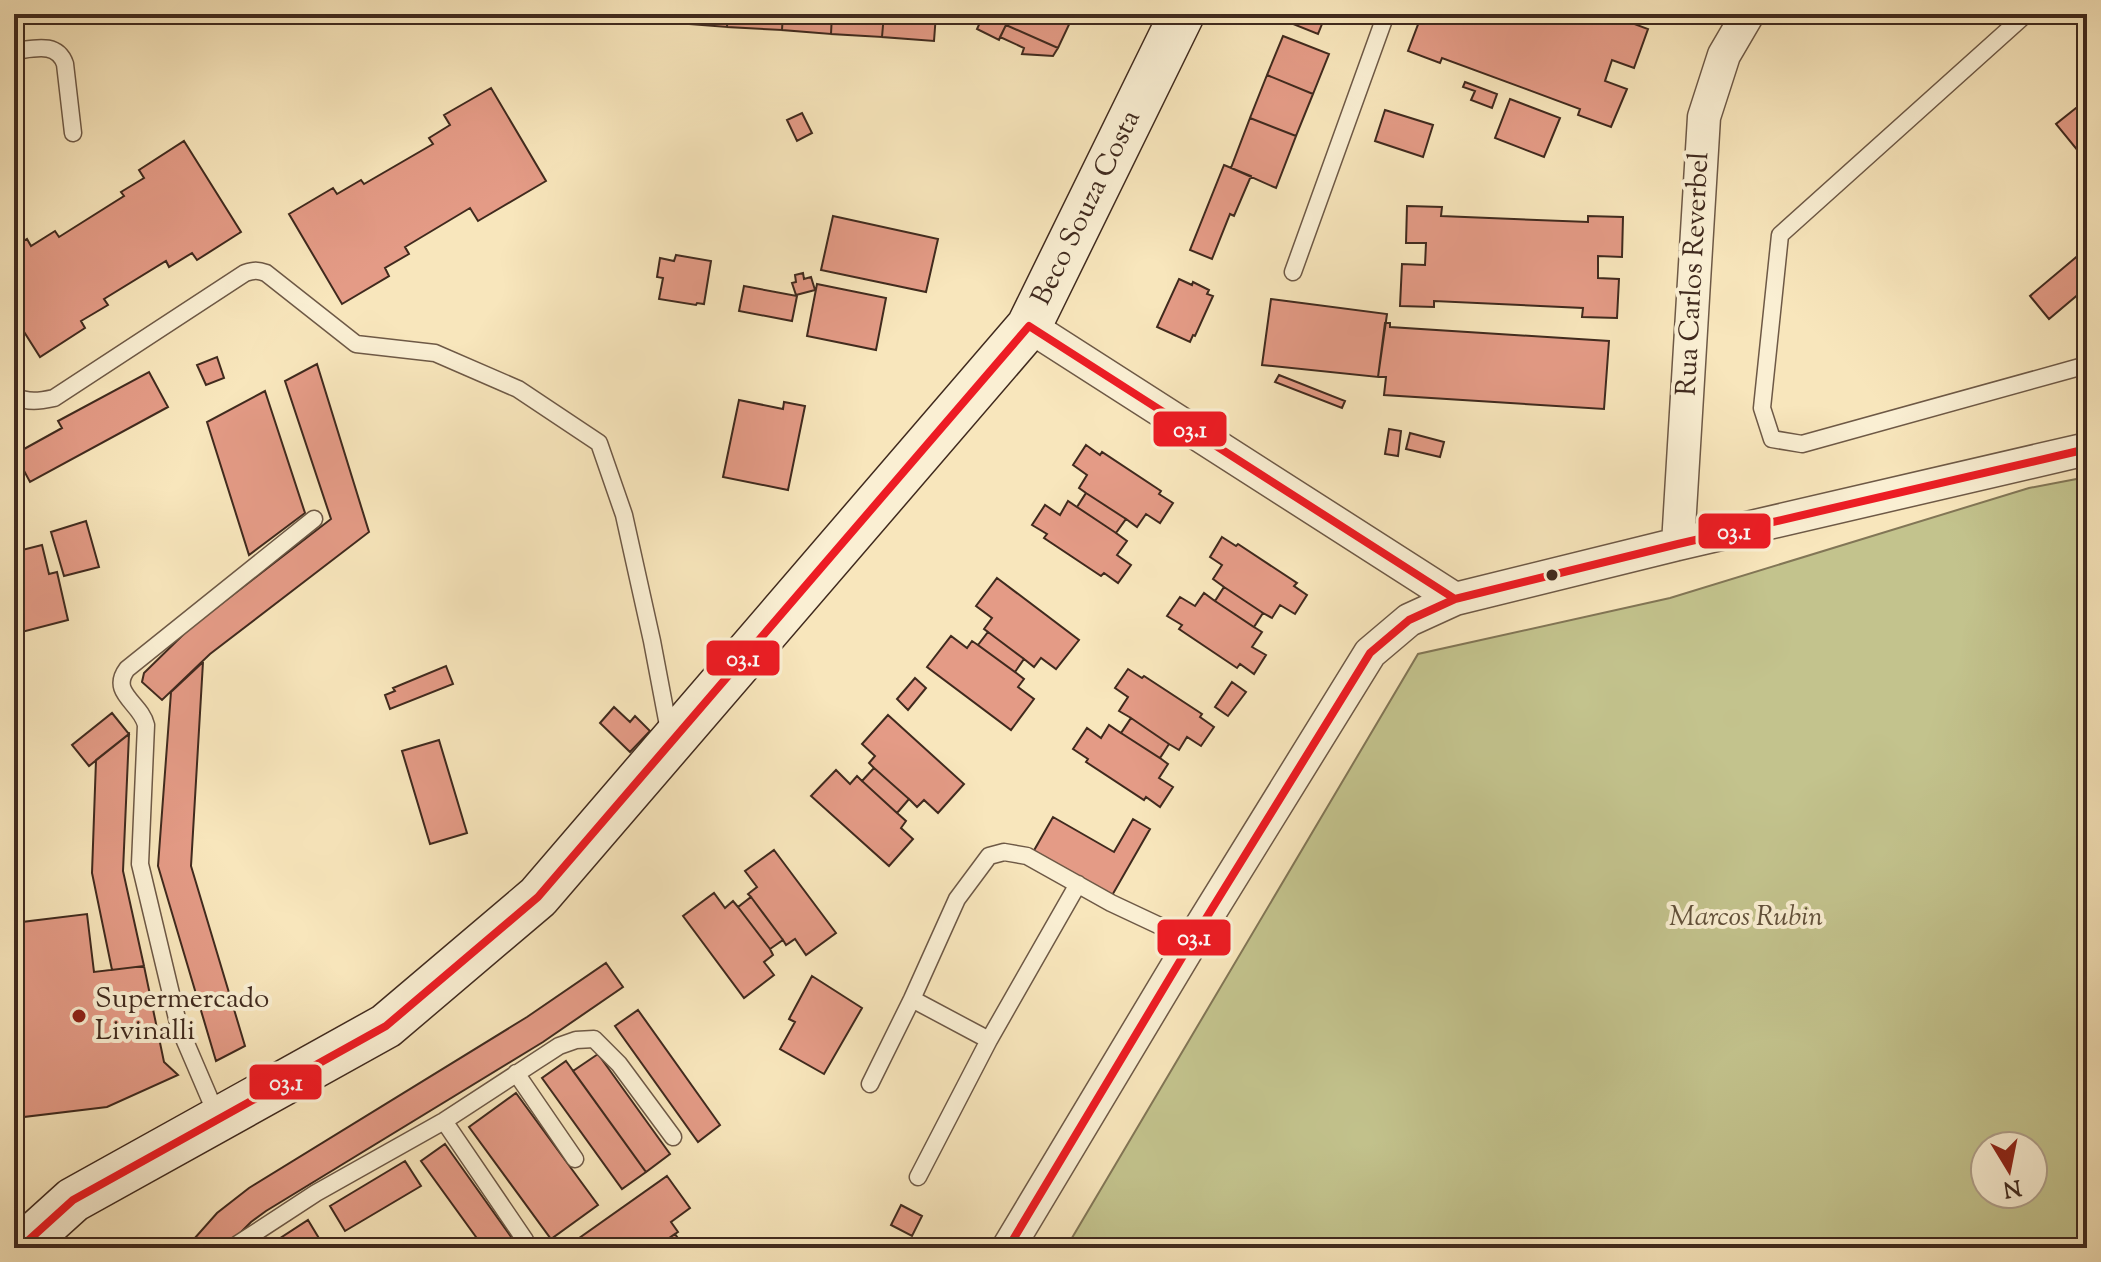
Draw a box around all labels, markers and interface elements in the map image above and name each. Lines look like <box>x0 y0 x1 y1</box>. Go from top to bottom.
street label: Beco Souza Costa <box>1022 104 1152 312</box>
street label: Rua Carlos Reverbel <box>1668 151 1720 397</box>
line badge: 03.1 <box>1152 410 1228 448</box>
text: 03.1 <box>1173 416 1207 448</box>
line badge: 03.1 <box>1697 512 1772 550</box>
text: 03.1 <box>1717 518 1751 550</box>
unlabelled marker <box>1544 567 1560 583</box>
line badge: 03.1 <box>705 639 781 677</box>
text: 03.1 <box>726 645 760 677</box>
park label: Marcos Rubin <box>1669 898 1823 938</box>
line badge: 03.1 <box>1156 918 1232 957</box>
text: 03.1 <box>1177 924 1211 956</box>
place label: Supermercado Livinalli <box>95 980 269 1052</box>
marker: Supermercado Livinalli <box>70 1007 88 1025</box>
line badge: 03.1 <box>248 1063 323 1101</box>
text: 03.1 <box>269 1069 303 1101</box>
north arrow <box>1969 1130 2049 1210</box>
text: N <box>2000 1169 2023 1204</box>

